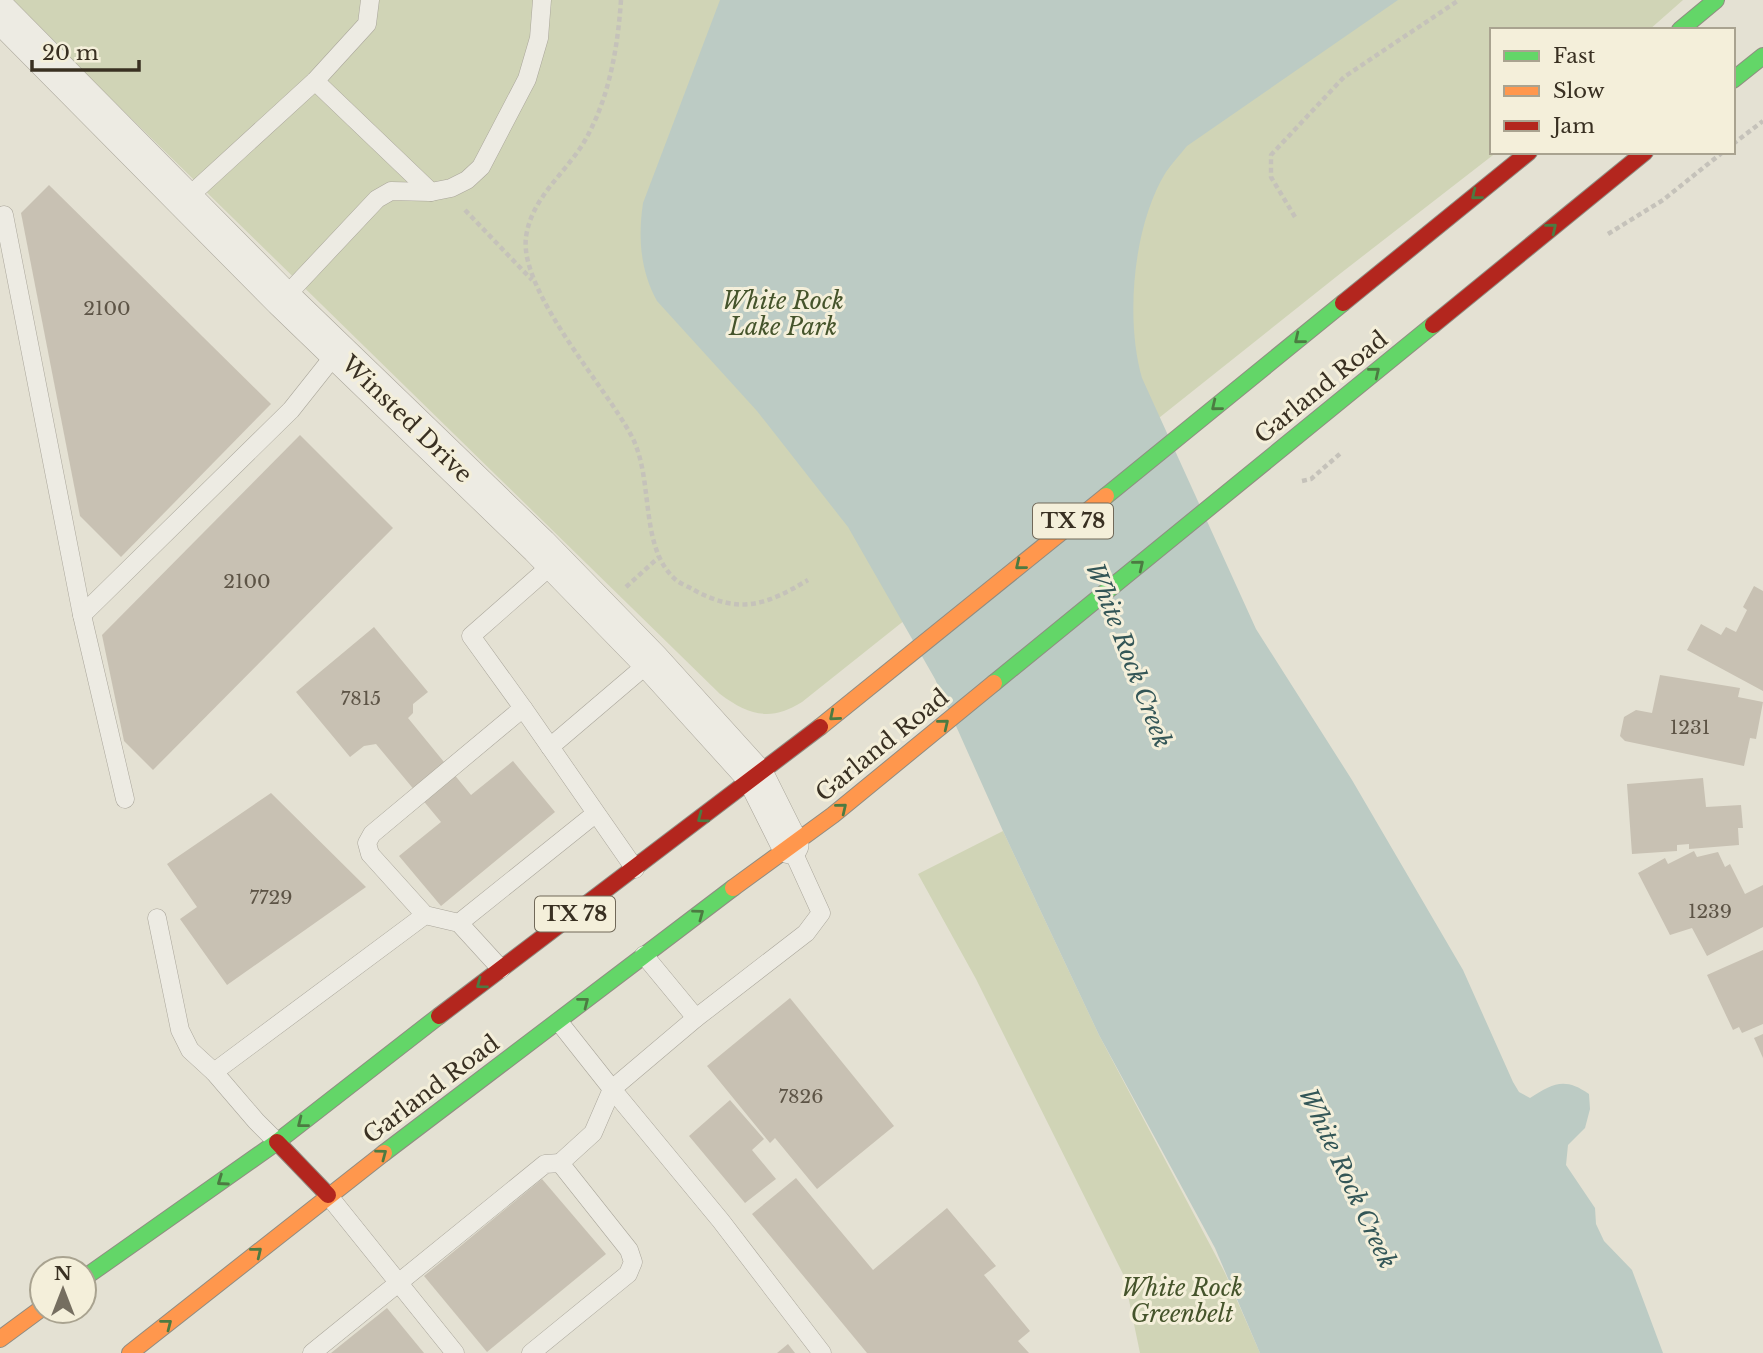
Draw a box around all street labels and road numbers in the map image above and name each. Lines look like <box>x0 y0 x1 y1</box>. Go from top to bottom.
street label: Garland Road <box>1249 325 1393 449</box>
street label: Winsted Drive <box>335 349 478 488</box>
road number: TX 78 <box>1033 504 1113 538</box>
street label: Garland Road <box>810 683 954 807</box>
road number: TX 78 <box>535 897 615 932</box>
street label: Garland Road <box>357 1029 505 1149</box>

